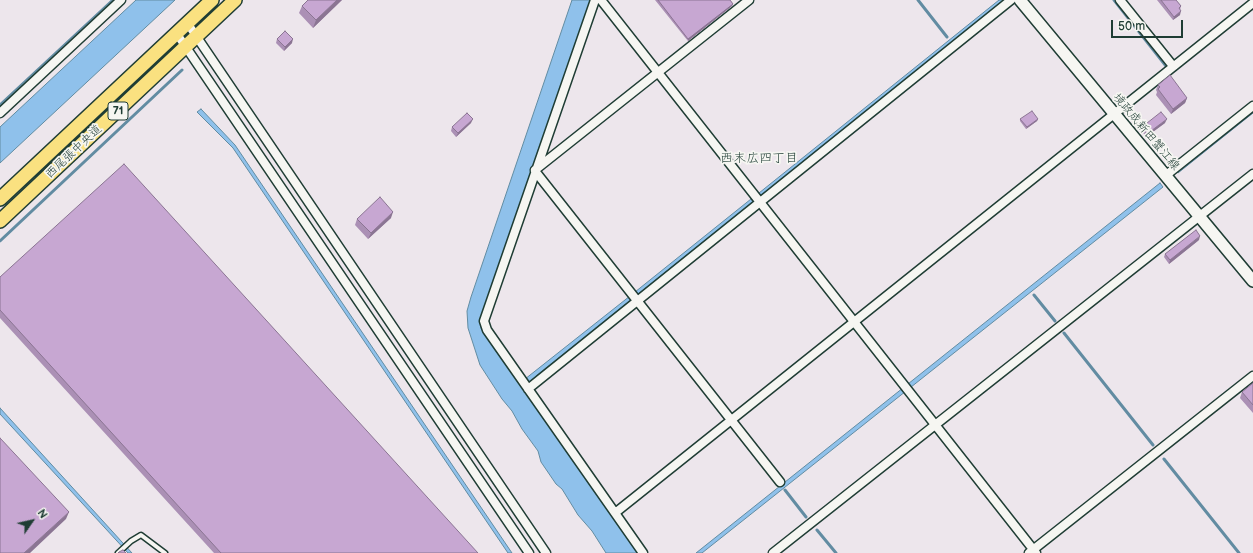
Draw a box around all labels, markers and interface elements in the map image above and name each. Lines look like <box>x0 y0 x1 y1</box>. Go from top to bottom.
scale bar <box>1113 12 1185 38</box>
text: 50 m <box>1118 19 1145 34</box>
street label: 境政成新田蟹江線 <box>1110 91 1182 173</box>
road number: 71 <box>108 102 128 120</box>
street label: 西尾張中央道 <box>43 122 105 182</box>
district label: 西末広四丁目 <box>720 151 798 167</box>
north arrow <box>12 501 52 541</box>
text: N <box>35 507 50 521</box>

